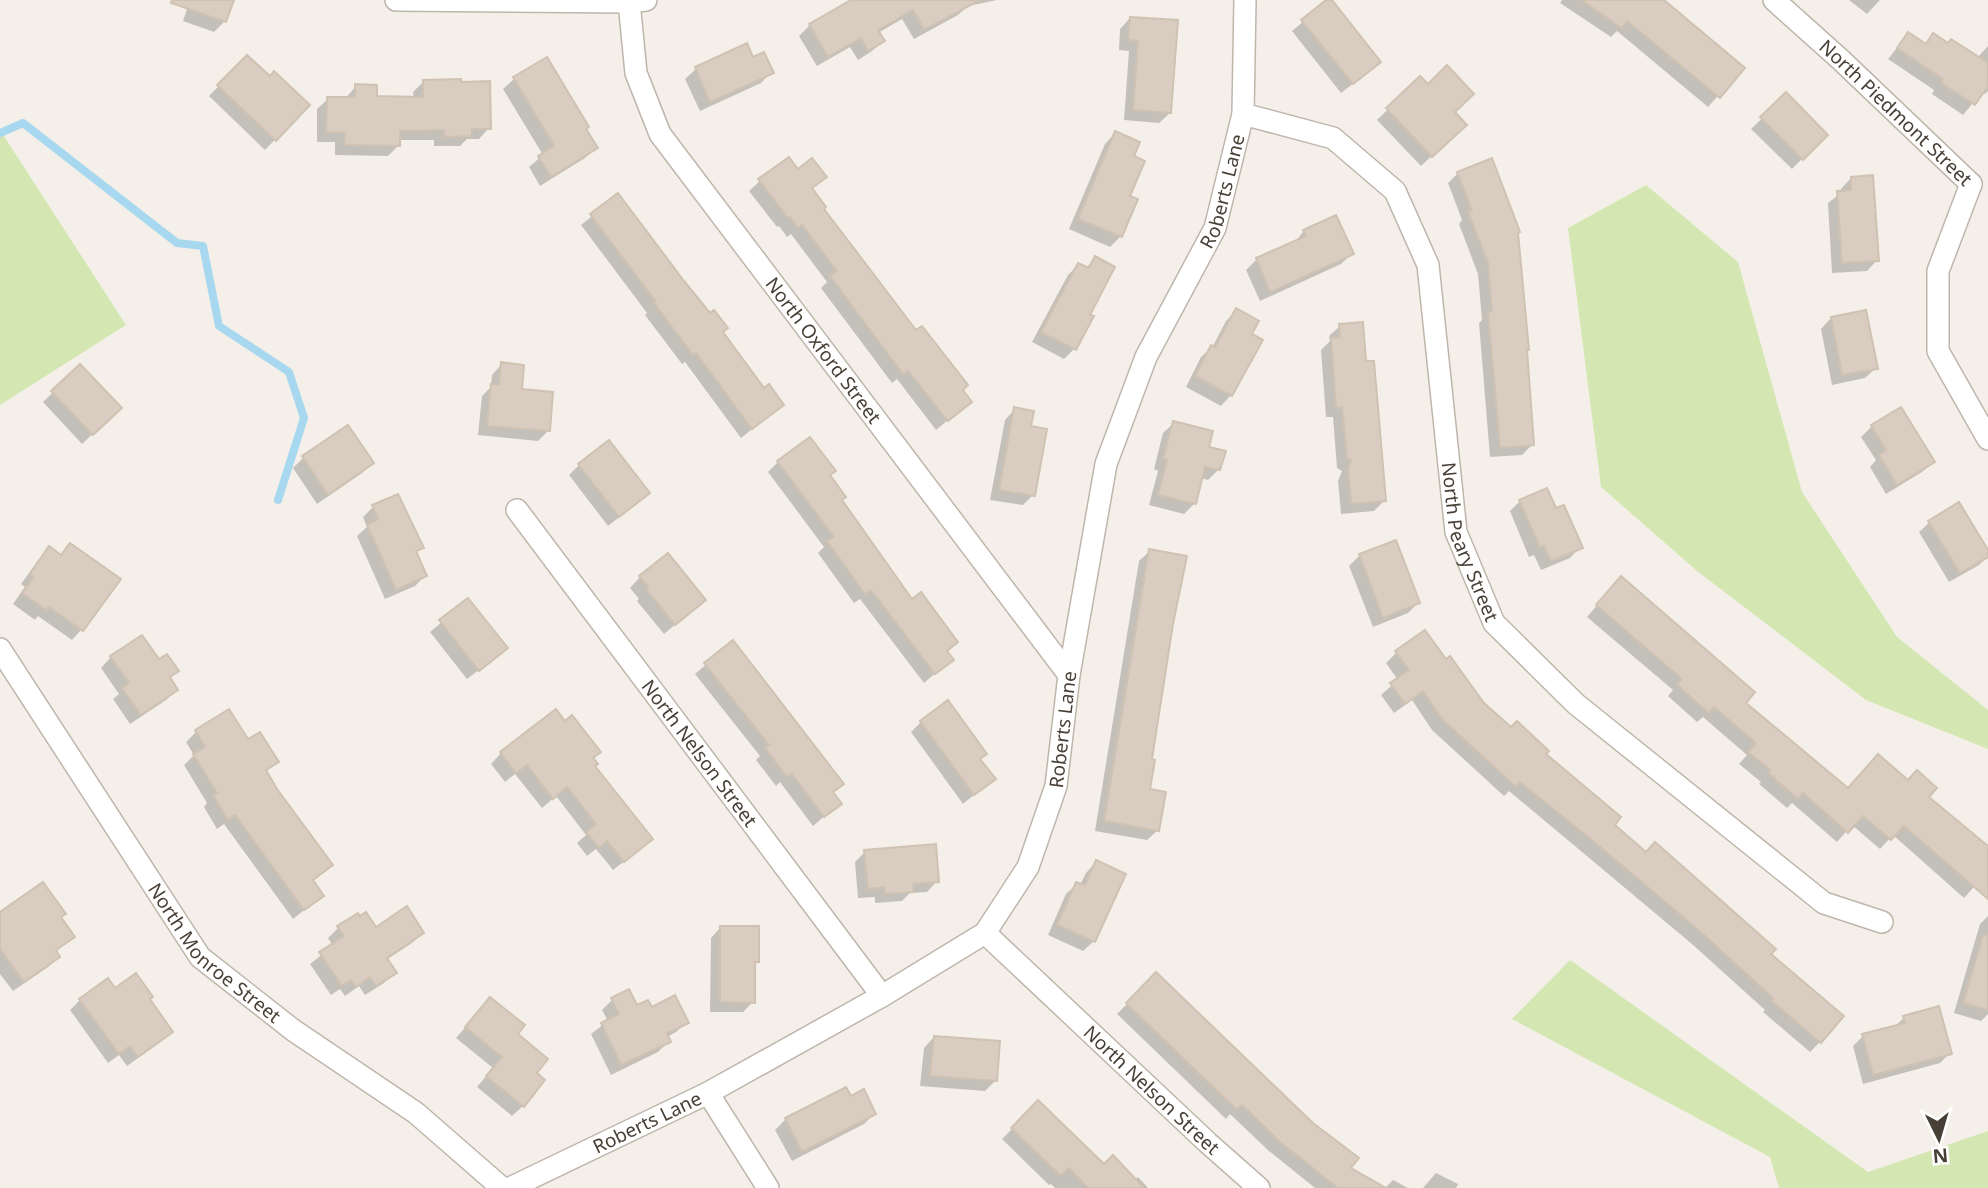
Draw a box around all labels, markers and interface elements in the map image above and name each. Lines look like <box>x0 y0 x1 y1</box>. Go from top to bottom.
street label: North Piedmont Street <box>1814 34 1978 192</box>
street label: Roberts Lane <box>1193 131 1251 253</box>
street label: North Oxford Street <box>760 272 887 429</box>
street label: North Peary Street <box>1436 461 1505 625</box>
street label: Roberts Lane <box>1043 669 1082 789</box>
street label: North Nelson Street <box>636 674 763 832</box>
street label: North Monroe Street <box>142 878 286 1029</box>
street label: North Nelson Street <box>1078 1020 1225 1161</box>
street label: Roberts Lane <box>588 1085 706 1159</box>
north arrow <box>1904 1104 1974 1174</box>
text: N <box>1932 1142 1949 1170</box>

